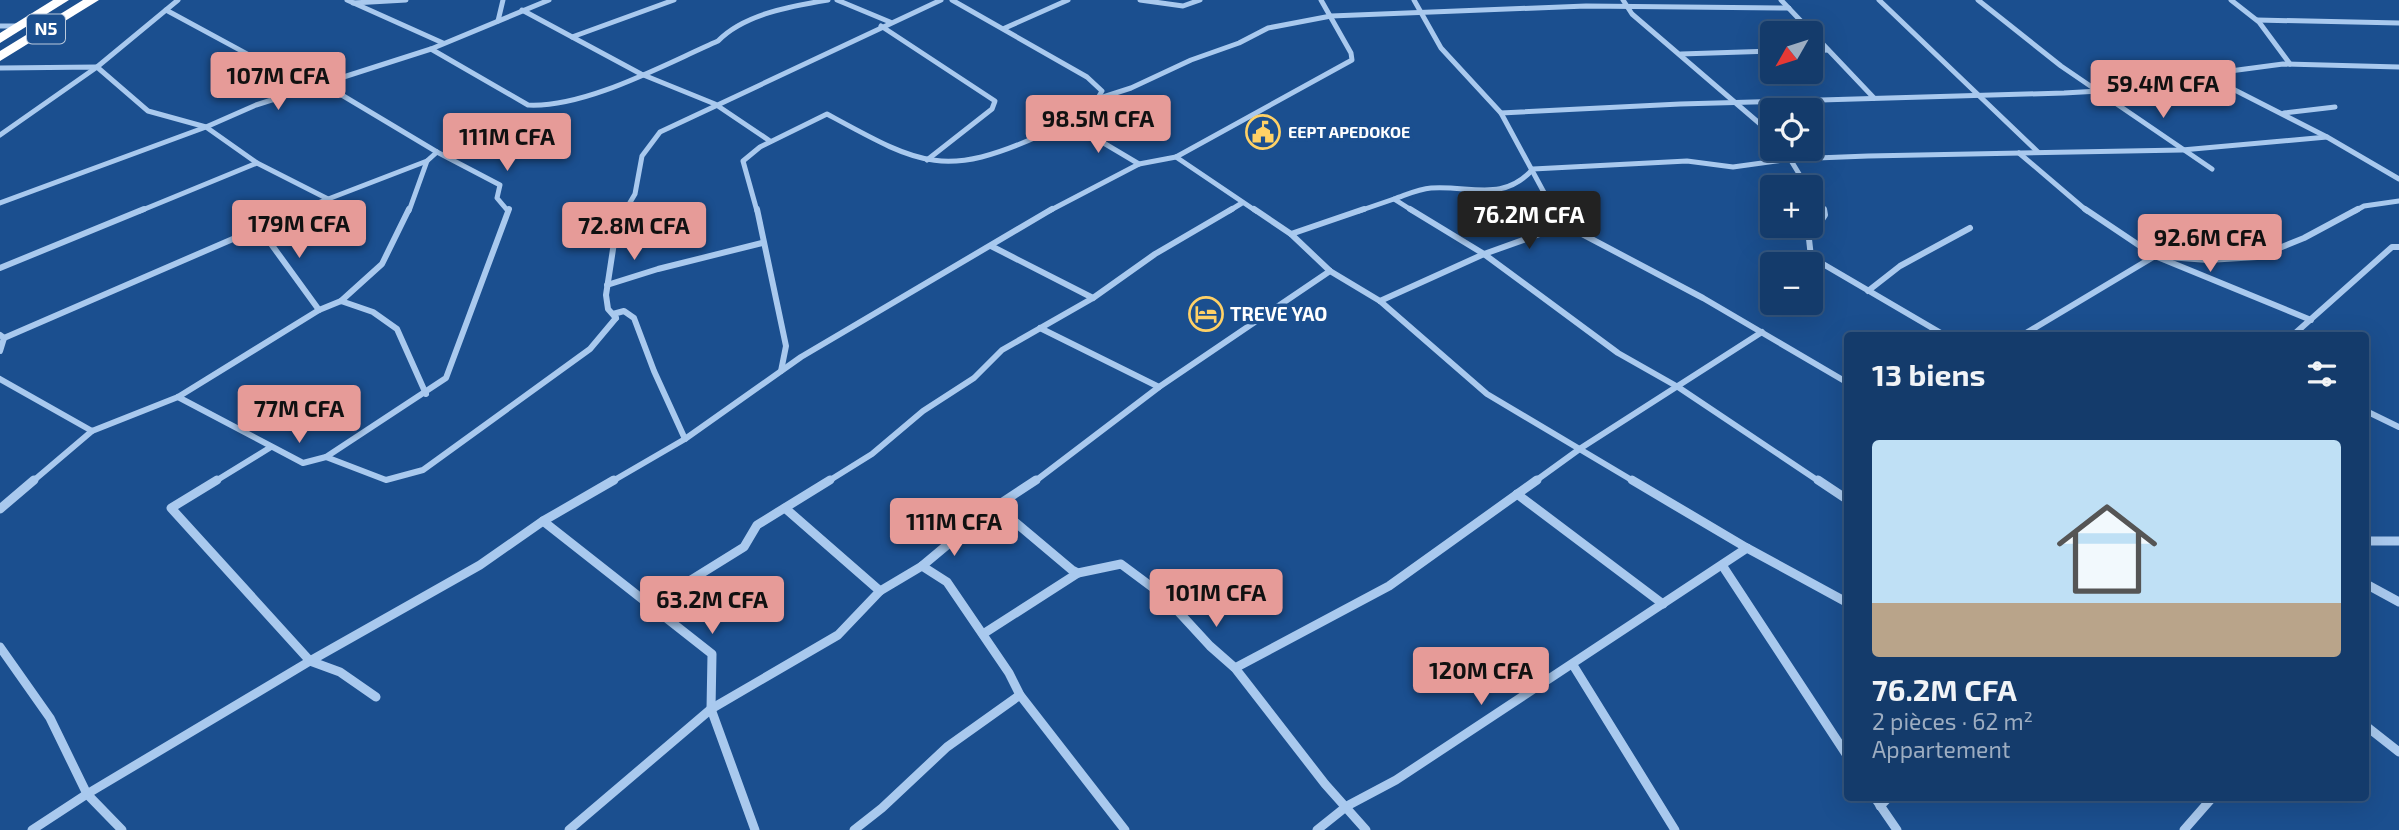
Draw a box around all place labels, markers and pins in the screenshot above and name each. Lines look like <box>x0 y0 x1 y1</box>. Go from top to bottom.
pin: 107M CFA <box>206 52 350 112</box>
pin: 59.4M CFA <box>2083 60 2243 120</box>
pin: 98.5M CFA <box>1018 96 1178 155</box>
public building icon: EEPT APEDOKOE <box>1244 113 1282 151</box>
pin: 111M CFA <box>435 114 579 173</box>
place label: EEPT APEDOKOE <box>1288 122 1410 141</box>
pin: 76.2M CFA <box>1449 191 1609 251</box>
pin: 179M CFA <box>227 201 371 260</box>
pin: 72.8M CFA <box>554 202 714 262</box>
pin: 92.6M CFA <box>2130 215 2290 274</box>
hotel icon: TREVE YAO <box>1187 295 1225 333</box>
place label: TREVE YAO <box>1230 302 1327 325</box>
pin: 77M CFA <box>234 386 364 445</box>
pin: 111M CFA <box>882 498 1026 558</box>
pin: 101M CFA <box>1144 570 1288 629</box>
pin: 63.2M CFA <box>632 576 792 636</box>
pin: 120M CFA <box>1409 648 1553 707</box>

